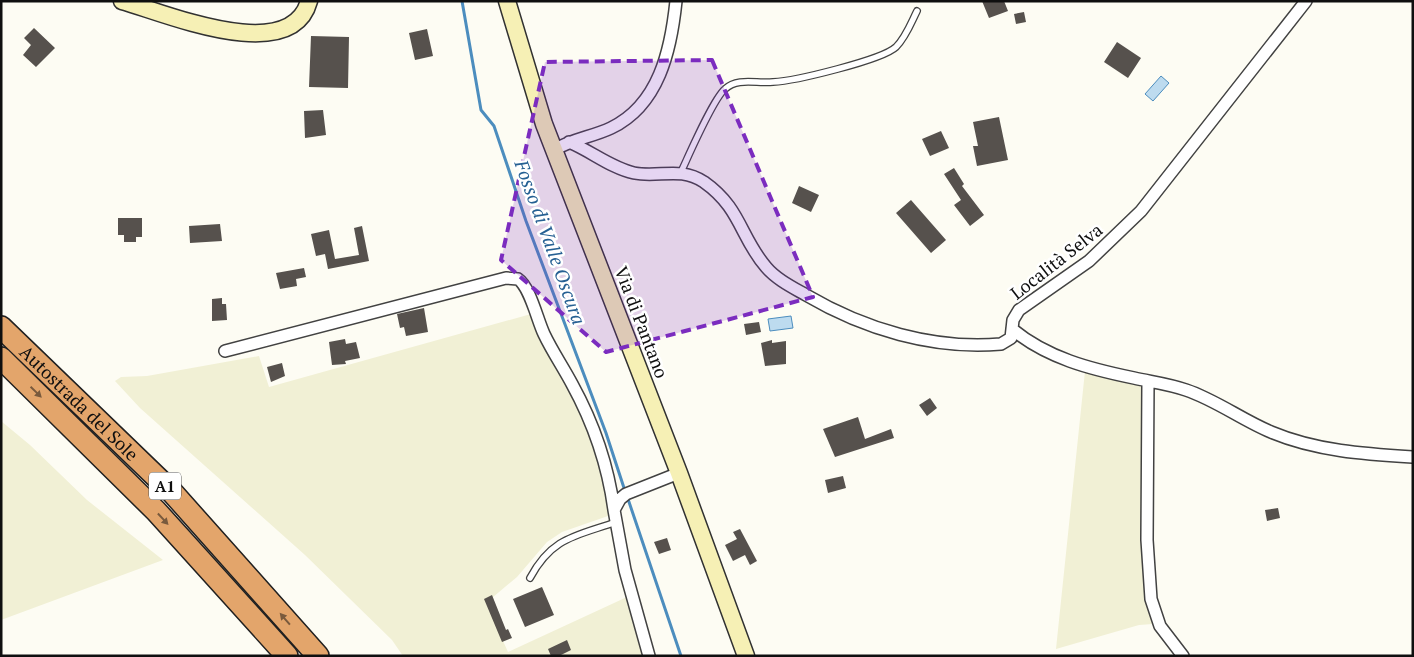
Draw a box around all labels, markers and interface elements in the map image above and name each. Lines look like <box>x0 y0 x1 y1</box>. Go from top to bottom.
water label: Fosso di Valle Oscura <box>509 155 592 328</box>
street label: Località Selva <box>1005 217 1107 305</box>
street label: Via di Pantano <box>610 263 674 381</box>
street label: Autostrada del Sole <box>15 340 144 466</box>
one-way arrow <box>30 386 42 398</box>
road number: A1 <box>149 472 181 500</box>
one-way arrow <box>157 513 169 525</box>
one-way arrow <box>280 613 291 626</box>

